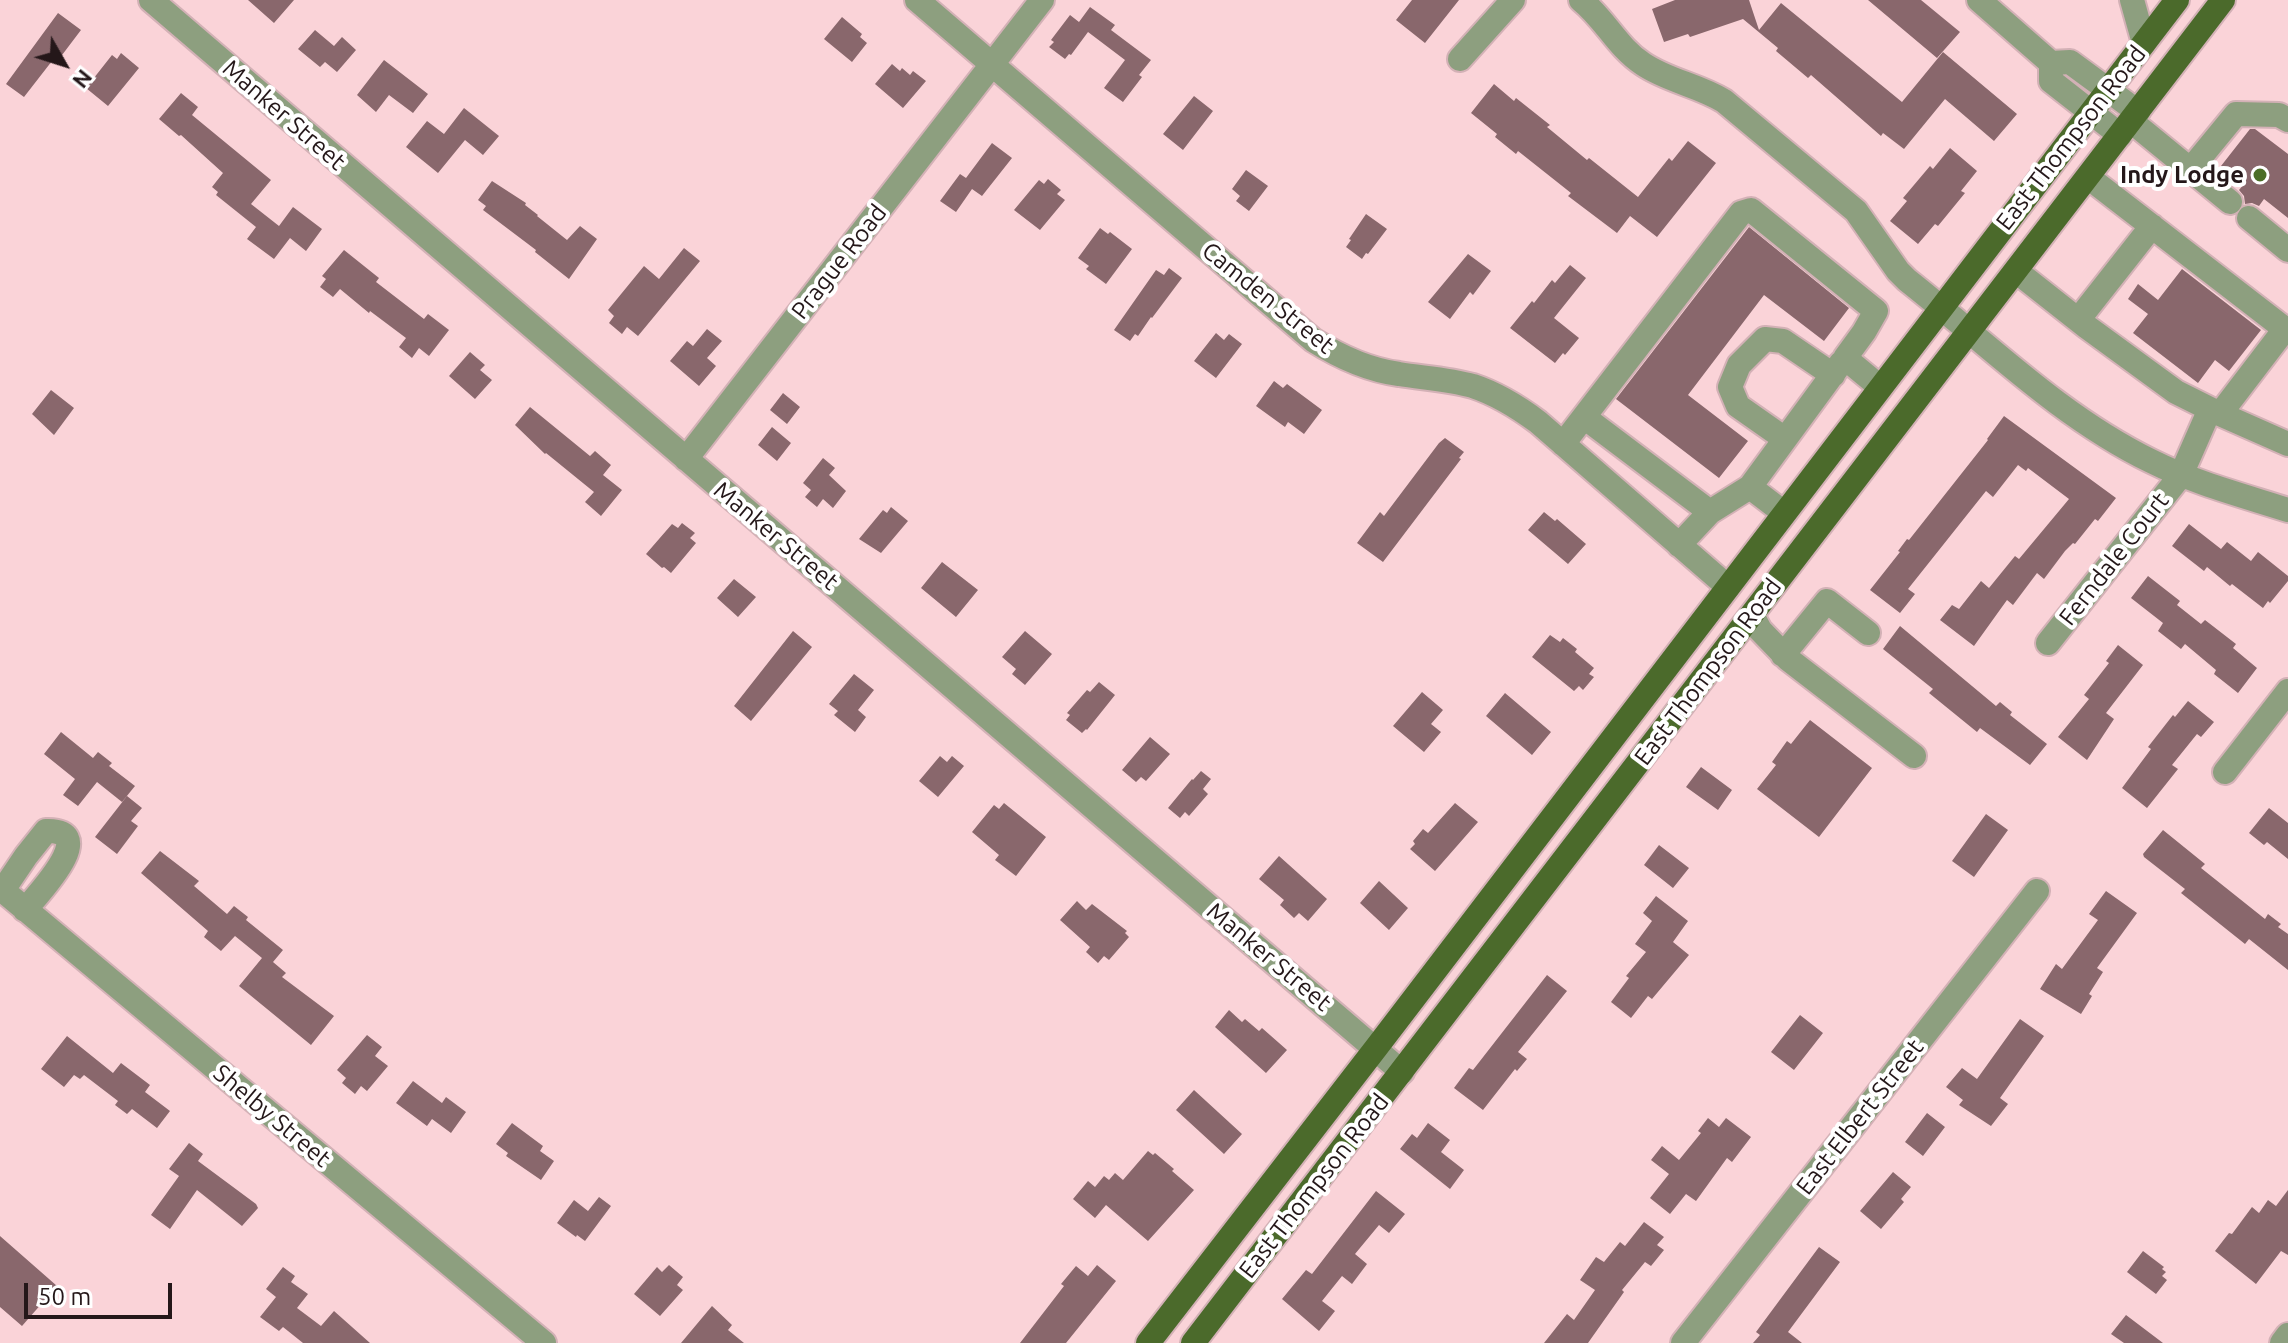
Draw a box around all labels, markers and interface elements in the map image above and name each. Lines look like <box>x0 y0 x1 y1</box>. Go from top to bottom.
north arrow <box>24 24 104 104</box>
street label: East Thompson Road <box>1990 40 2152 236</box>
street label: Manker Street <box>217 54 351 176</box>
text: N <box>68 65 98 94</box>
place label: Indy Lodge <box>2120 161 2244 189</box>
marker: Indy Lodge <box>2251 166 2269 184</box>
street label: Prague Road <box>785 199 893 325</box>
street label: Camden Street <box>1196 236 1340 360</box>
street label: Manker Street <box>708 476 844 596</box>
street label: Ferndale Court <box>2053 487 2175 631</box>
street label: East Thompson Road <box>1629 573 1787 771</box>
street label: Manker Street <box>1201 897 1337 1017</box>
street label: East Elbert Street <box>1790 1034 1930 1200</box>
street label: Shelby Street <box>208 1059 336 1173</box>
street label: East Thompson Road <box>1233 1088 1395 1284</box>
scale bar <box>28 1267 176 1317</box>
text: 50 m <box>38 1283 91 1310</box>

